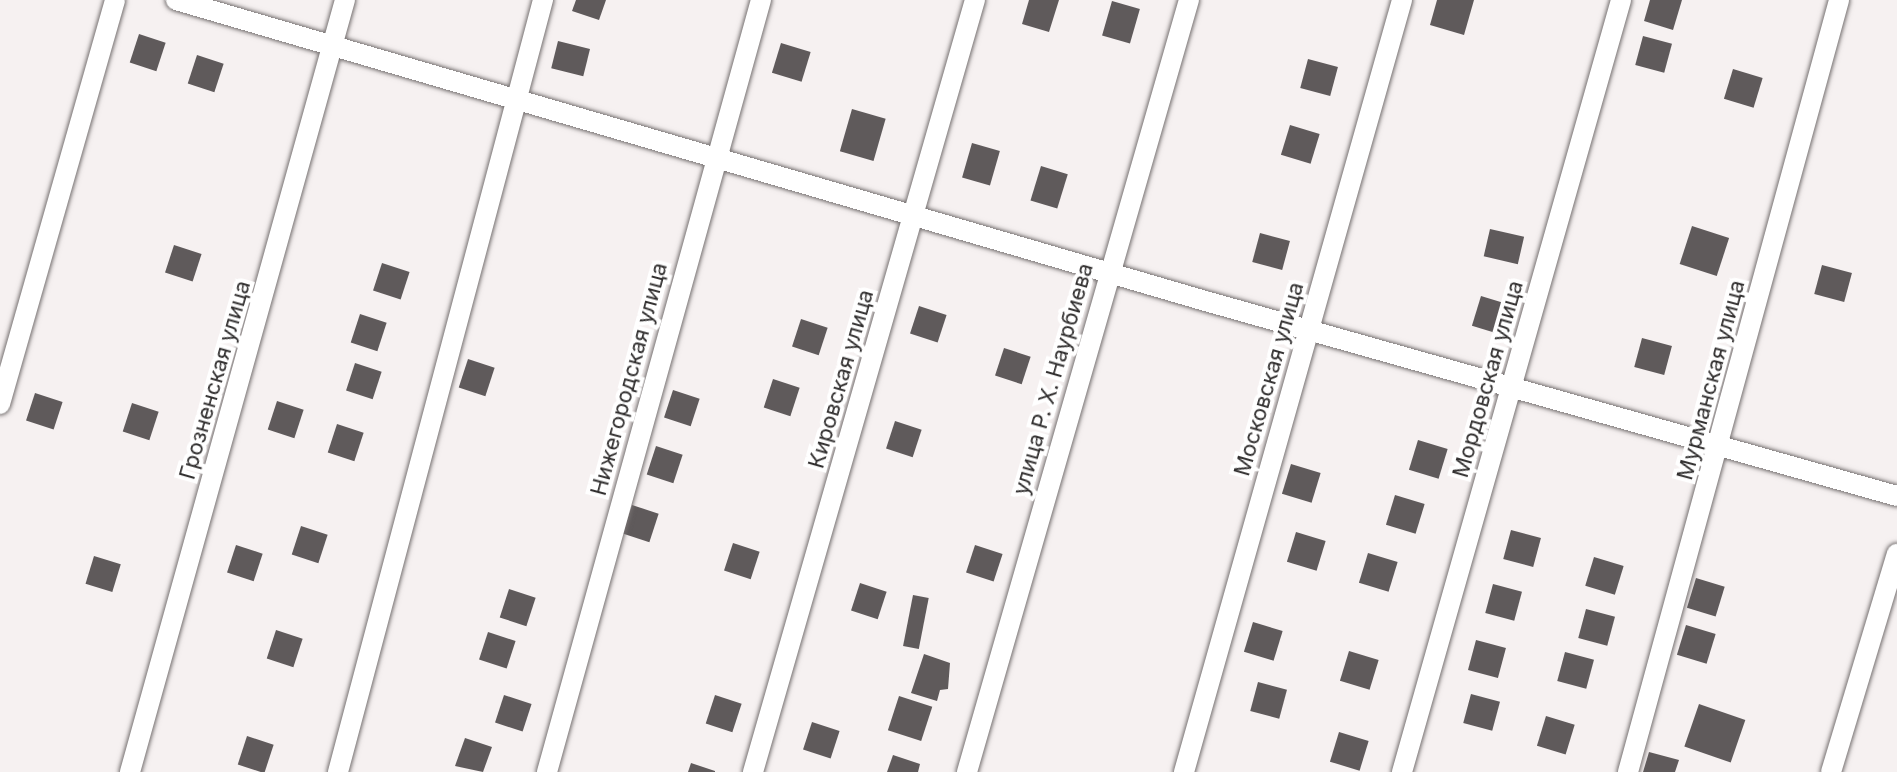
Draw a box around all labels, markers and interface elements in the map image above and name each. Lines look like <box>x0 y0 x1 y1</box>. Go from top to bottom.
street label: Нижегородская улица <box>585 260 673 498</box>
street label: улица Р. Х. Наурбиева <box>1007 260 1099 498</box>
street label: Мордовская улица <box>1447 277 1529 481</box>
street label: Мурманская улица <box>1672 277 1750 483</box>
street label: Грозненская улица <box>174 278 256 482</box>
street label: Московская улица <box>1229 279 1309 479</box>
street label: Кировская улица <box>803 287 879 471</box>

